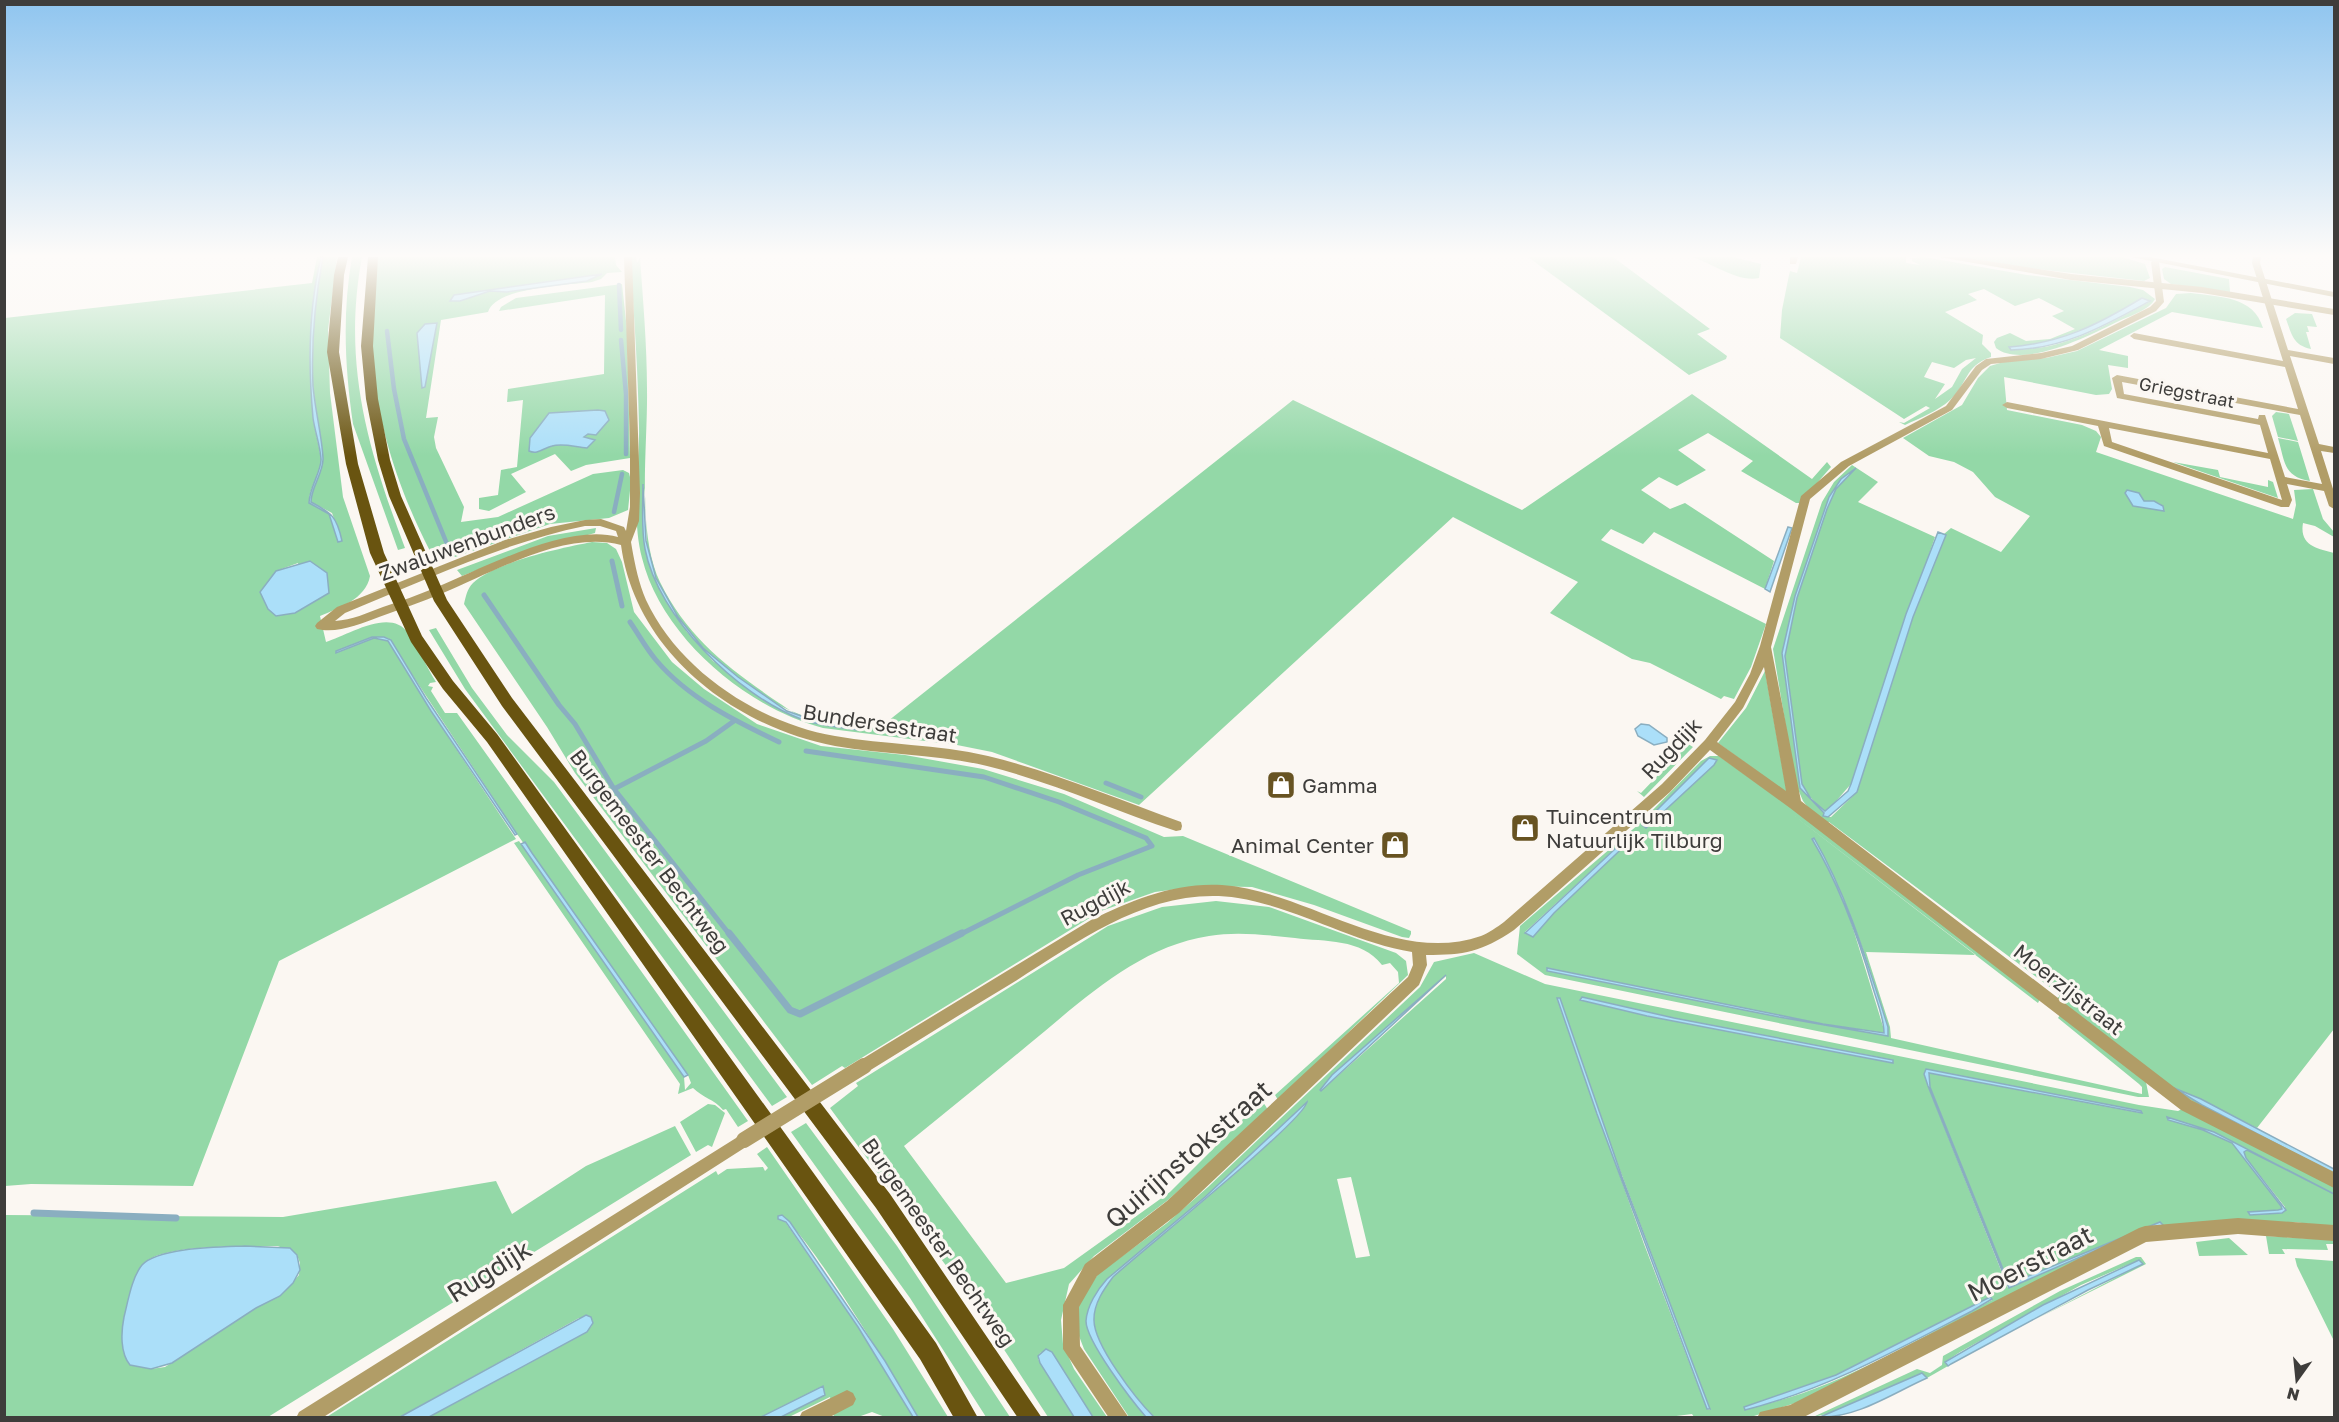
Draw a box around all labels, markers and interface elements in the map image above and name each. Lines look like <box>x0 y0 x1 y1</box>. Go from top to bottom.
street label: Griegstraat <box>2137 372 2237 412</box>
street label: Zwaluwenbunders <box>376 498 558 586</box>
street label: Bundersestraat <box>801 698 959 748</box>
street label: Rugdijk <box>1635 712 1707 784</box>
street label: Burgemeester Bechtweg <box>565 744 735 958</box>
shop icon: Gamma <box>1265 769 1297 801</box>
place label: Gamma <box>1302 772 1378 798</box>
place label: Tuincentrum Natuurlijk Tilburg <box>1546 803 1723 853</box>
shop icon: Tuincentrum Natuurlijk Tilburg <box>1509 812 1541 844</box>
shop icon: Animal Center <box>1379 829 1411 861</box>
place label: Animal Center <box>1231 832 1374 858</box>
street label: Rugdijk <box>1056 873 1135 931</box>
street label: Moerzijstraat <box>2009 938 2129 1040</box>
street label: Quirijnstokstraat <box>1099 1073 1277 1235</box>
street label: Burgemeester Bechtweg <box>857 1133 1021 1351</box>
street label: Moerstraat <box>1962 1218 2098 1308</box>
street label: Rugdijk <box>441 1233 537 1309</box>
north arrow <box>2267 1350 2327 1410</box>
text: N <box>2285 1383 2302 1406</box>

